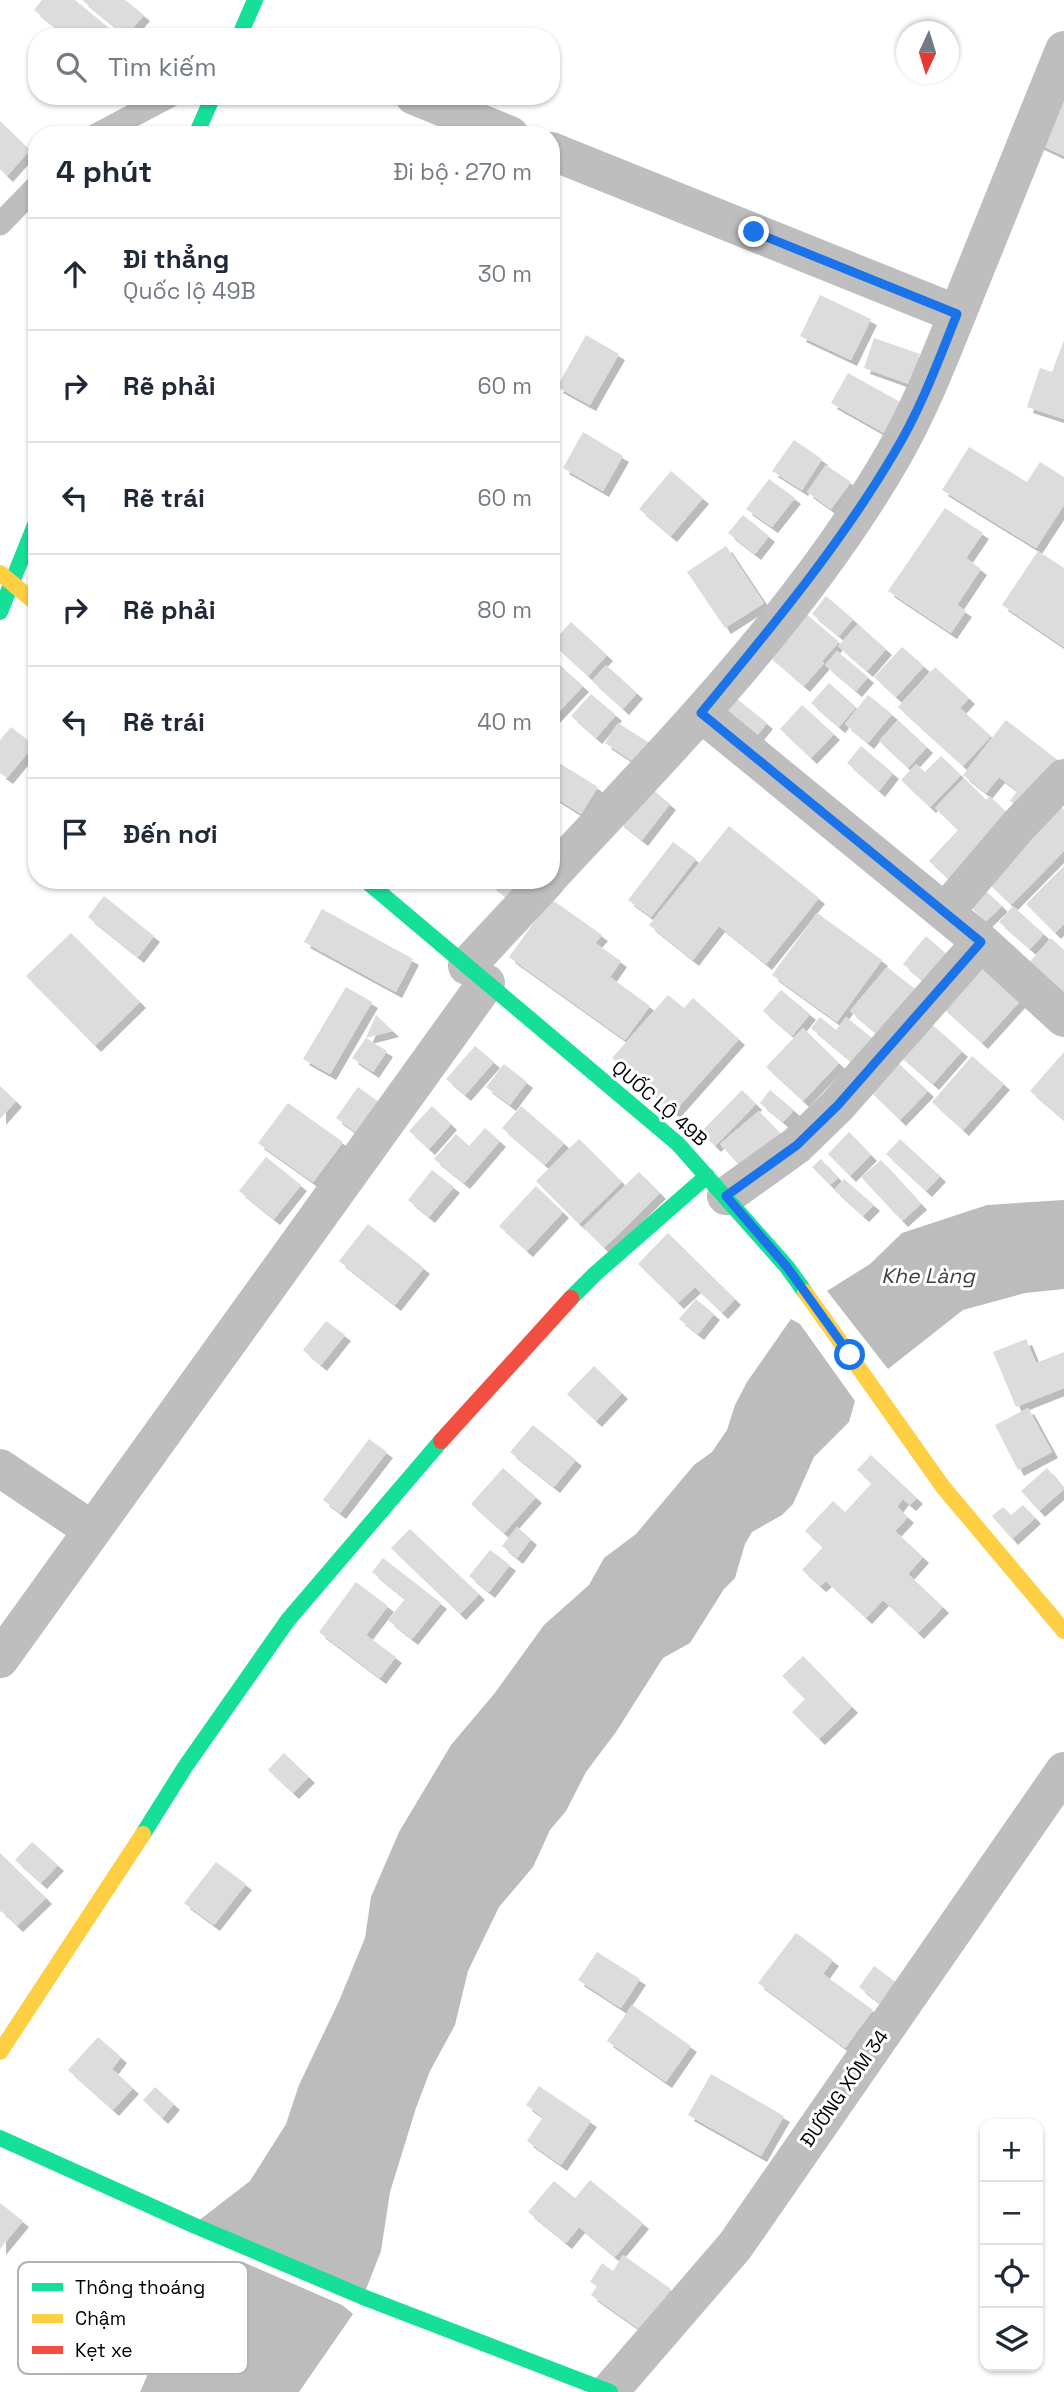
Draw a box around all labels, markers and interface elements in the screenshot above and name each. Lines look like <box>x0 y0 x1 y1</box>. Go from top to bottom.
north arrow <box>896 21 959 84</box>
search box <box>28 28 560 105</box>
icon: search <box>52 48 90 86</box>
text: Tìm kiếm <box>108 50 217 84</box>
text: 4 phút <box>56 152 152 191</box>
text: Đi bộ · 270 m <box>393 157 532 187</box>
route end <box>738 216 769 247</box>
text: Đi thẳng <box>123 242 229 276</box>
icon: ahead <box>56 255 94 293</box>
text: 30 m <box>478 259 532 289</box>
text: Quốc lộ 49B <box>123 276 256 306</box>
icon: right <box>56 367 94 405</box>
text: Rẽ phải <box>123 369 216 403</box>
text: 60 m <box>477 371 532 401</box>
icon: left <box>56 479 94 517</box>
text: Rẽ trái <box>123 481 205 515</box>
text: 60 m <box>477 483 532 513</box>
icon: right <box>56 591 94 629</box>
text: Rẽ phải <box>123 593 216 627</box>
text: 80 m <box>477 595 532 625</box>
icon: left <box>56 703 94 741</box>
text: Rẽ trái <box>123 705 205 739</box>
text: 40 m <box>477 707 532 737</box>
icon: arrive <box>56 815 94 853</box>
text: Đến nơi <box>123 817 218 851</box>
street label: QUỐC LỘ 49B <box>607 1054 713 1152</box>
water label: Khe Làng <box>881 1262 976 1289</box>
route start <box>834 1339 865 1370</box>
street label: ĐƯỜNG XÓM 34 <box>795 2025 894 2152</box>
map controls <box>980 2119 1043 2371</box>
button: + <box>980 2119 1043 2182</box>
button: − <box>980 2182 1043 2245</box>
button: locate <box>980 2245 1043 2308</box>
legend <box>18 2262 248 2374</box>
text: Thông thoáng <box>75 2275 205 2300</box>
text: Chậm <box>75 2306 126 2331</box>
button: layers <box>980 2308 1043 2371</box>
text: Kẹt xe <box>75 2338 133 2363</box>

